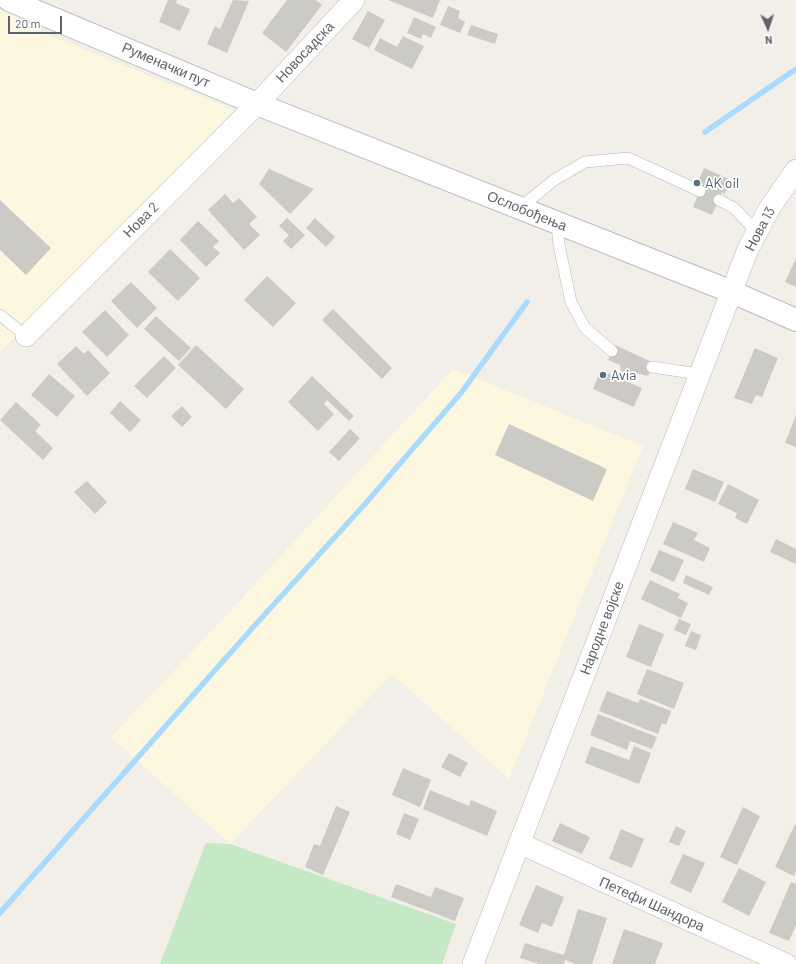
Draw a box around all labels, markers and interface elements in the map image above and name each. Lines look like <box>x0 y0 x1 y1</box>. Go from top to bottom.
scale bar <box>10 8 64 34</box>
north arrow <box>748 8 788 48</box>
text: 20 m <box>15 16 41 30</box>
street label: Новосадска <box>273 18 337 86</box>
text: N <box>765 34 773 47</box>
street label: Руменачки пут <box>120 39 212 91</box>
place label: AK oil <box>705 175 739 191</box>
marker: AK oil <box>692 178 702 188</box>
street label: Ослобођења <box>485 187 569 235</box>
street label: Нова 2 <box>120 199 162 241</box>
street label: Нова 13 <box>741 204 779 254</box>
place label: Avia <box>611 367 636 383</box>
marker: Avia <box>598 370 608 380</box>
street label: Народне војске <box>576 579 628 677</box>
street label: Петефи Шандора <box>597 873 707 935</box>

